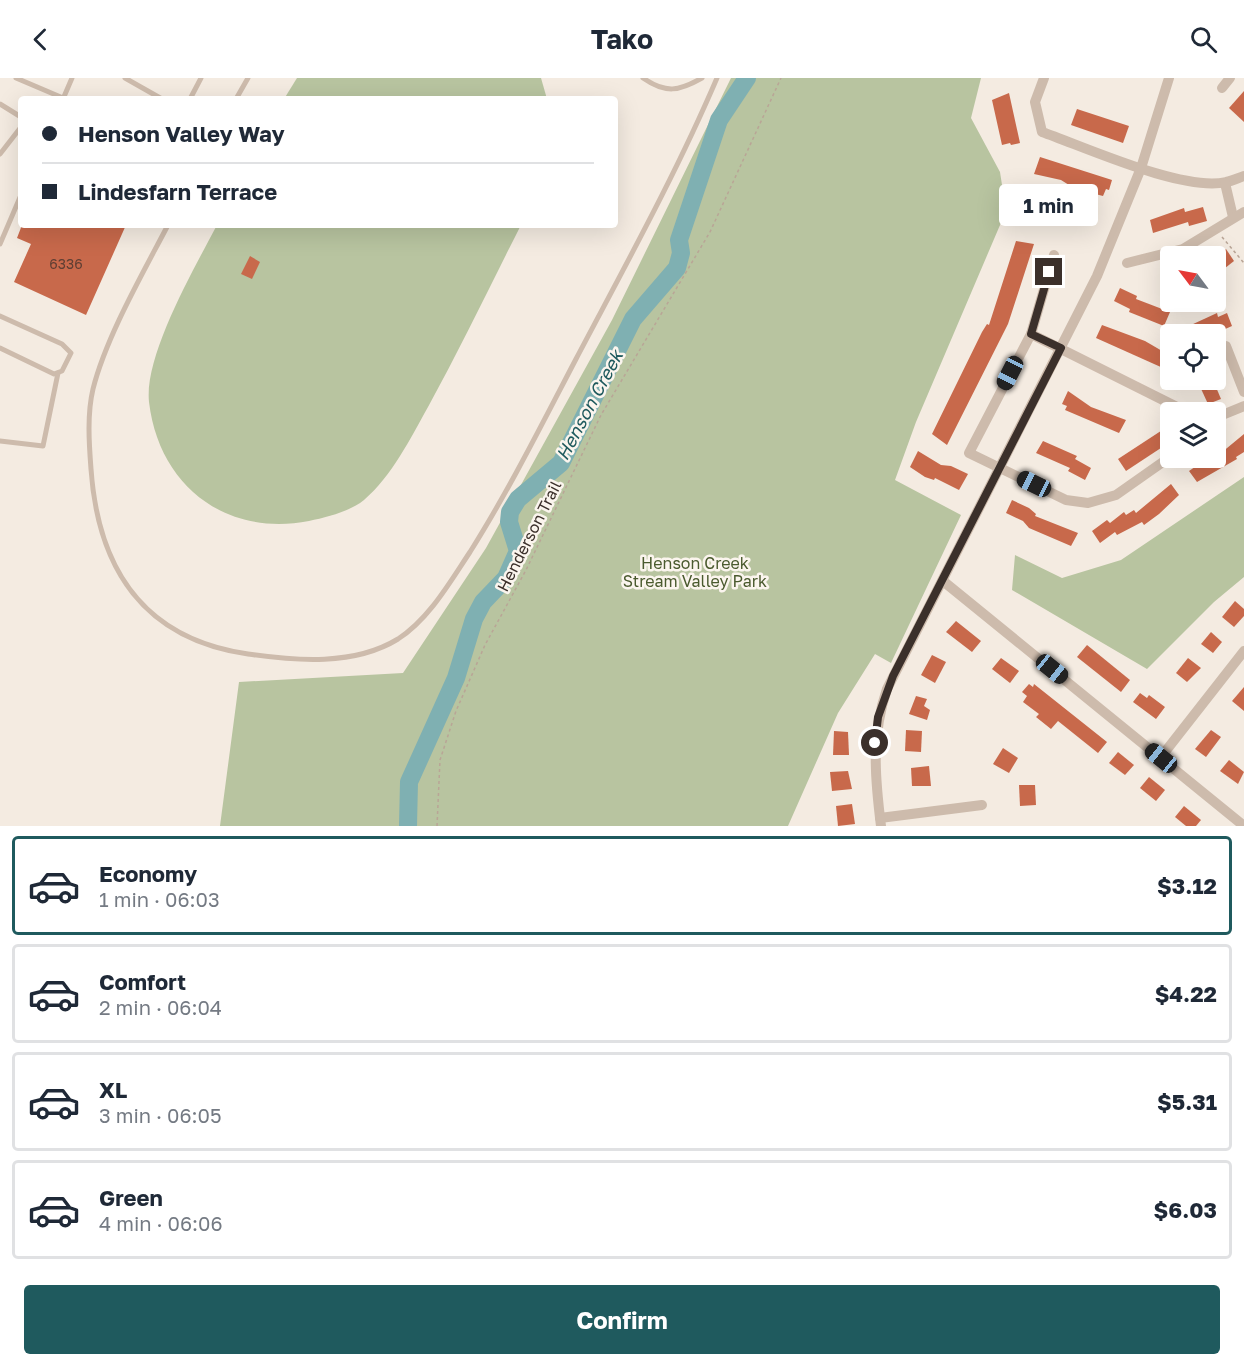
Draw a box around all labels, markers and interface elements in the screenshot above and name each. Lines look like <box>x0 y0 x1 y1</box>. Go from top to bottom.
icon: back <box>24 23 57 56</box>
text: Tako <box>591 23 653 55</box>
icon: search <box>1187 23 1220 56</box>
text: Henson Valley Way <box>78 120 285 147</box>
text: Lindesfarn Terrace <box>78 178 277 205</box>
callout: 1 min <box>1000 185 1098 227</box>
text: 1 min <box>1023 193 1074 217</box>
north arrow <box>1160 246 1226 312</box>
map controls <box>1160 246 1226 468</box>
house number: 6336 <box>49 255 83 272</box>
route end <box>1035 258 1062 285</box>
button: locate <box>1160 324 1226 390</box>
water label: Henson Creek <box>551 345 628 464</box>
car <box>994 353 1026 393</box>
button: layers <box>1160 402 1226 468</box>
car <box>1014 468 1054 500</box>
street label: Henderson Trail <box>492 477 566 595</box>
park label: Henson Creek Stream Valley Park <box>623 553 767 591</box>
car <box>1032 651 1072 687</box>
route start <box>861 729 888 756</box>
car <box>1141 740 1181 776</box>
icon: car <box>27 859 81 913</box>
text: Economy <box>99 860 197 887</box>
text: $3.12 <box>1157 872 1217 899</box>
text: 1 min · 06:03 <box>99 887 220 911</box>
icon: car <box>27 967 81 1021</box>
text: Comfort <box>99 968 186 995</box>
text: $4.22 <box>1155 980 1217 1007</box>
text: 2 min · 06:04 <box>99 995 222 1019</box>
icon: car <box>27 1075 81 1129</box>
text: XL <box>99 1076 127 1103</box>
text: $5.31 <box>1157 1088 1217 1115</box>
text: 3 min · 06:05 <box>99 1103 222 1127</box>
icon: car <box>27 1183 81 1237</box>
text: Green <box>99 1184 163 1211</box>
text: $6.03 <box>1154 1196 1217 1223</box>
text: 4 min · 06:06 <box>99 1211 223 1235</box>
button: Confirm <box>24 1285 1220 1354</box>

